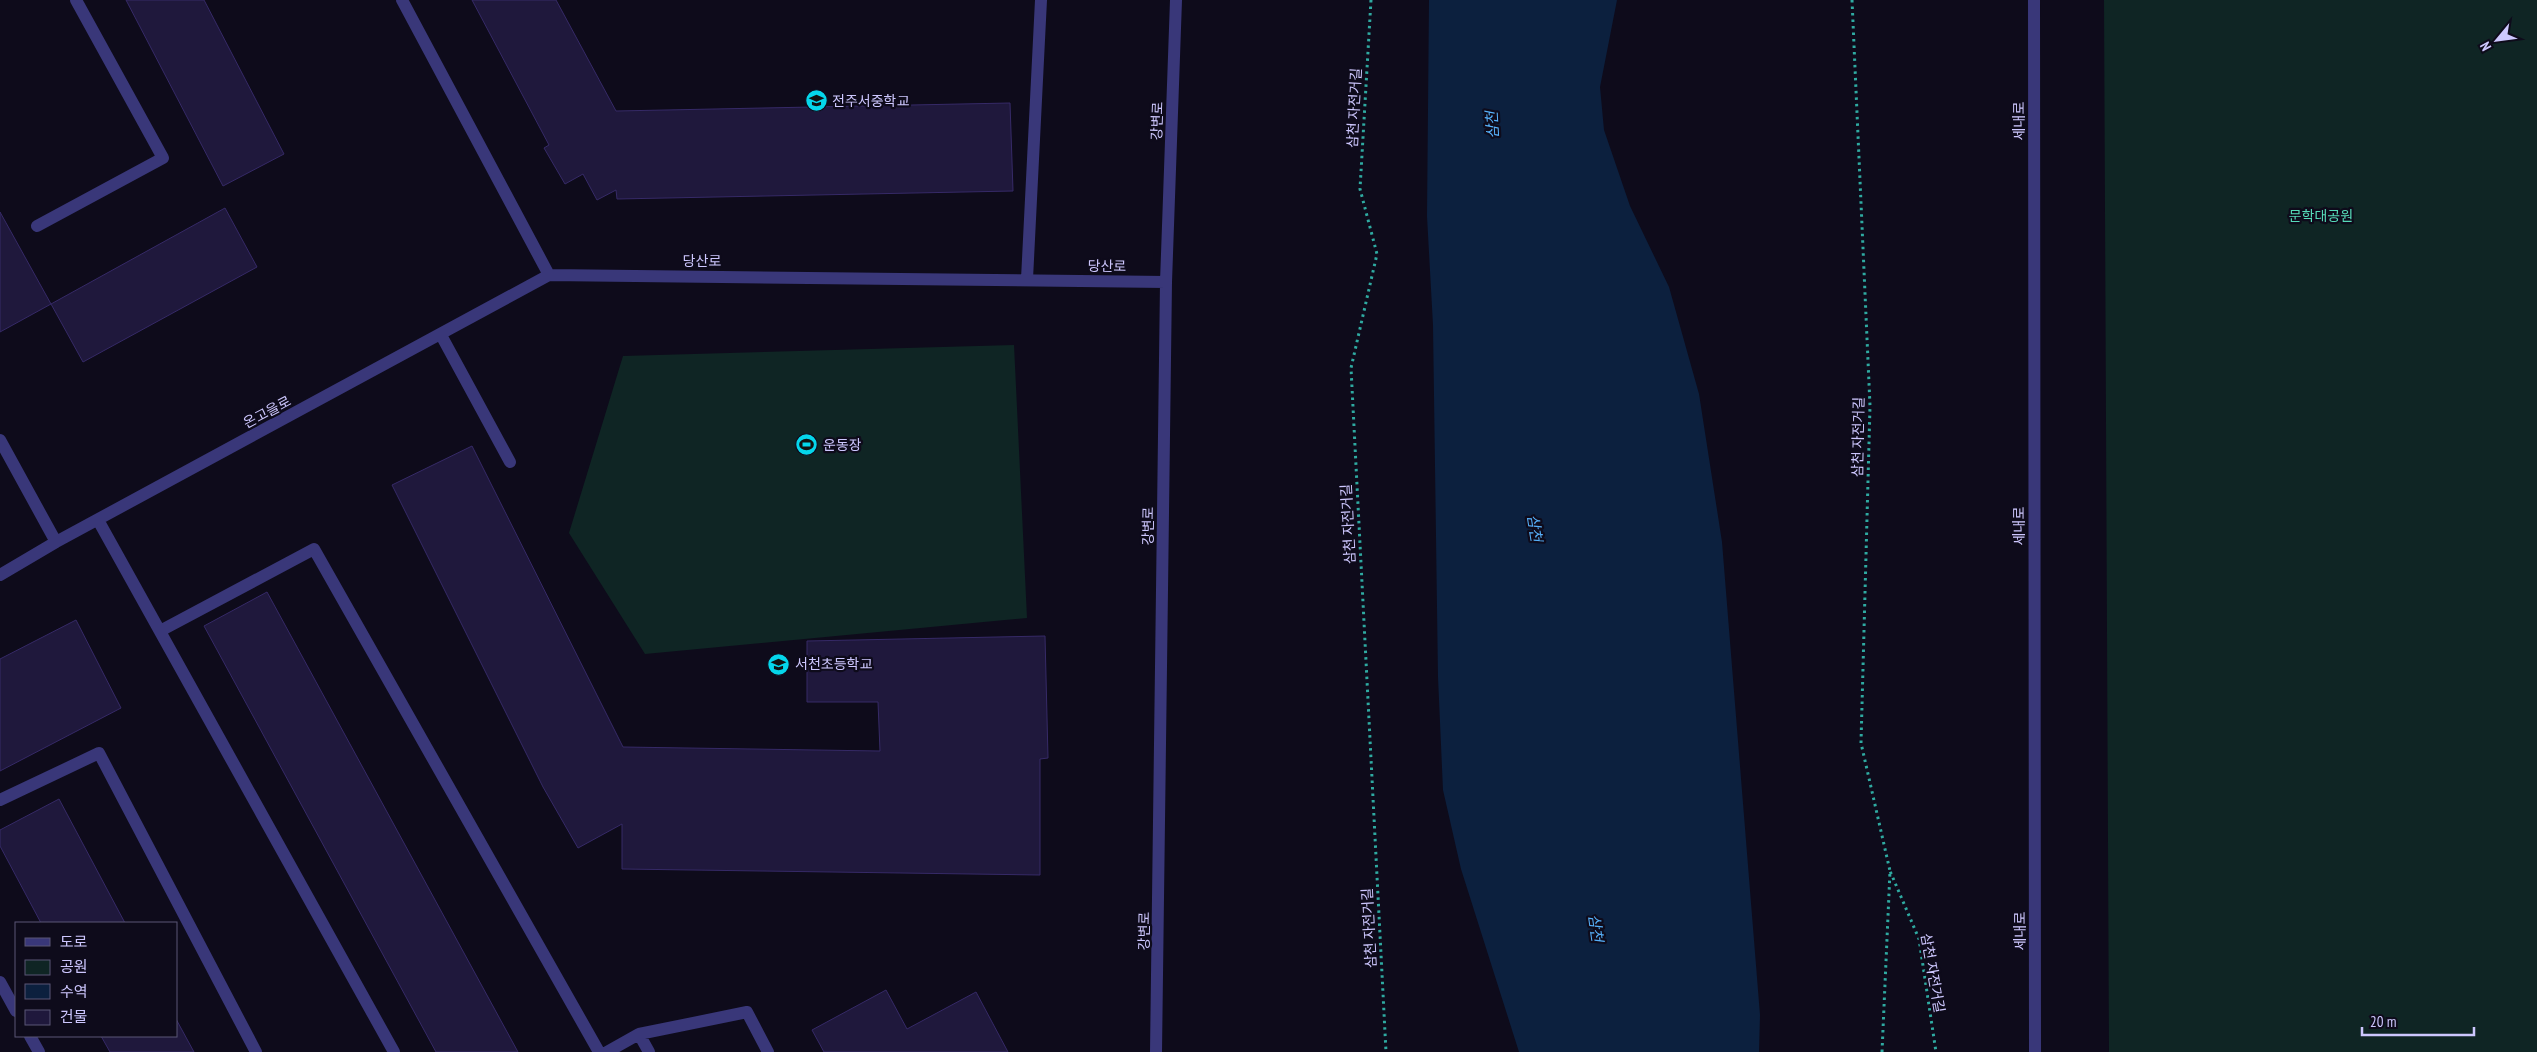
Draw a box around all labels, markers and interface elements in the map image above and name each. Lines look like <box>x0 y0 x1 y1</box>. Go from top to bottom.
north arrow <box>2472 15 2522 65</box>
text: N <box>2476 39 2495 54</box>
street label: 삼천 자전거길 <box>1343 67 1365 149</box>
school or university icon: 전주서중학교 <box>804 89 828 113</box>
place label: 전주서중학교 <box>832 92 909 110</box>
street label: 강변로 <box>1147 101 1167 141</box>
street label: 세내로 <box>2010 102 2028 140</box>
water label: 삼천 <box>1482 109 1502 139</box>
park label: 문학대공원 <box>2289 207 2353 225</box>
street label: 당산로 <box>683 252 721 270</box>
street label: 당산로 <box>1088 257 1127 275</box>
street label: 온고을로 <box>240 392 294 432</box>
street label: 삼천 자전거길 <box>1848 397 1868 477</box>
sports icon: 운동장 <box>795 433 819 457</box>
place label: 운동장 <box>823 436 862 454</box>
street label: 삼천 자전거길 <box>1337 483 1359 565</box>
street label: 강변로 <box>1139 506 1157 545</box>
street label: 세내로 <box>2010 507 2028 545</box>
water label: 삼천 <box>1523 513 1547 545</box>
school or university icon: 서천초등학교 <box>767 652 791 676</box>
place label: 서천초등학교 <box>795 655 872 673</box>
street label: 삼천 자전거길 <box>1358 887 1380 969</box>
street label: 강변로 <box>1135 911 1153 950</box>
street label: 세내로 <box>2011 912 2029 950</box>
water label: 삼천 <box>1585 913 1608 945</box>
legend <box>15 922 178 1037</box>
text: 도로 <box>60 932 88 951</box>
street label: 삼천 자전거길 <box>1917 932 1949 1014</box>
text: 공원 <box>60 957 88 976</box>
text: 수역 <box>60 982 88 1001</box>
scale bar <box>2362 1004 2474 1036</box>
text: 건물 <box>60 1007 88 1026</box>
text: 20 m <box>2370 1012 2396 1031</box>

